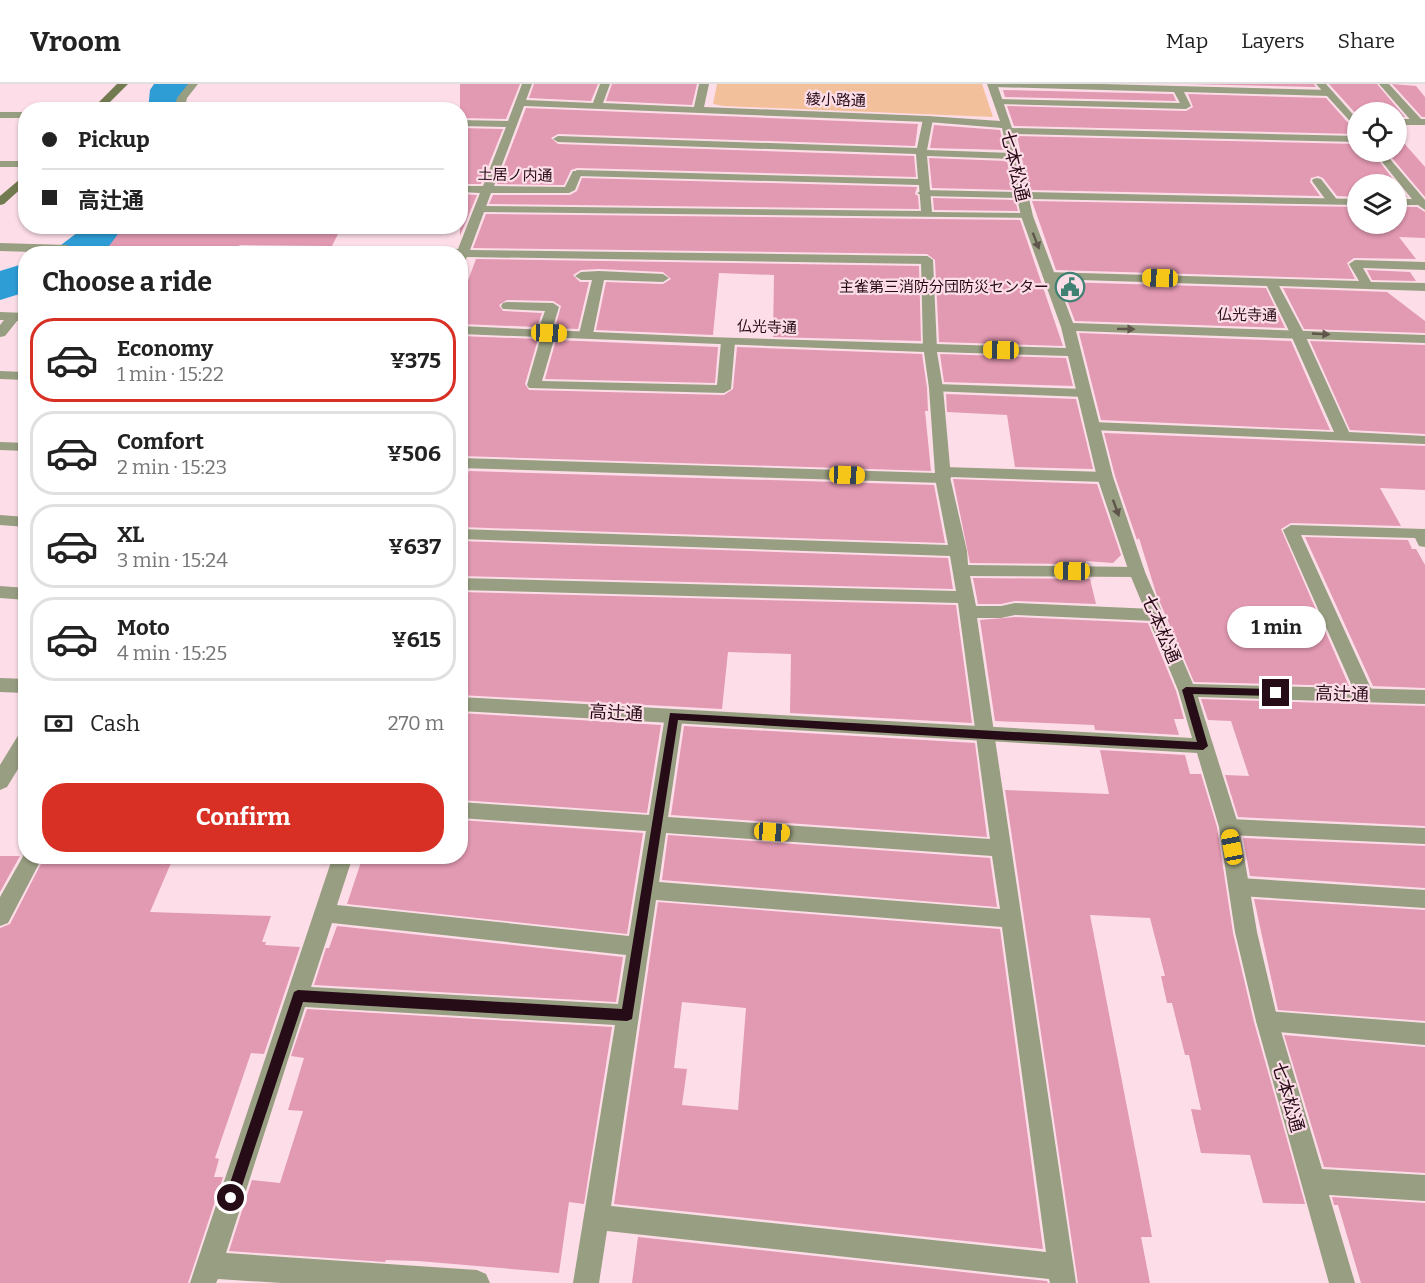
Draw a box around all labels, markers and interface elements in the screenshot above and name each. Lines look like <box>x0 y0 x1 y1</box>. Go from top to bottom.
text: Vroom <box>30 25 121 58</box>
text: Map <box>1166 28 1208 54</box>
text: Layers <box>1241 28 1305 54</box>
text: Share <box>1338 28 1395 54</box>
street label: 綾小路通 <box>806 90 866 110</box>
map controls <box>1347 102 1407 234</box>
button: locate <box>1347 102 1407 162</box>
text: Pickup <box>78 126 150 153</box>
street label: 七本松通 <box>996 128 1034 204</box>
street label: 土居ノ内通 <box>477 165 553 185</box>
button: layers <box>1347 174 1407 234</box>
text: 高辻通 <box>78 187 144 214</box>
one-way arrow <box>1032 232 1042 250</box>
text: Choose a ride <box>42 266 212 298</box>
car <box>1142 268 1178 288</box>
public building icon: 主雀第三消防分団防災センター <box>1054 271 1086 303</box>
place label: 主雀第三消防分団防災センター <box>839 278 1049 296</box>
street label: 仏光寺通 <box>1217 305 1277 325</box>
street label: 仏光寺通 <box>737 317 797 337</box>
car <box>531 323 567 343</box>
one-way arrow <box>1117 324 1136 333</box>
one-way arrow <box>1312 330 1331 339</box>
icon: car <box>45 333 99 387</box>
text: Economy <box>117 335 213 362</box>
car <box>983 341 1019 359</box>
text: ¥375 <box>390 347 441 374</box>
text: 1 min · 15:22 <box>117 362 224 386</box>
icon: car <box>45 426 99 480</box>
text: Comfort <box>117 428 204 455</box>
text: ¥506 <box>387 440 441 467</box>
text: 2 min · 15:23 <box>117 455 227 479</box>
car <box>829 465 865 485</box>
one-way arrow <box>1112 499 1121 517</box>
icon: car <box>45 519 99 573</box>
text: XL <box>117 521 144 548</box>
text: ¥637 <box>388 533 441 560</box>
text: 3 min · 15:24 <box>117 548 228 572</box>
car <box>1054 562 1090 580</box>
street label: 七本松通 <box>1137 592 1185 666</box>
callout: 1 min <box>1226 606 1326 648</box>
icon: car <box>45 612 99 666</box>
text: Moto <box>117 614 170 641</box>
text: 1 min <box>1251 615 1302 639</box>
text: ¥615 <box>391 626 441 653</box>
text: 4 min · 15:25 <box>117 641 227 665</box>
route end <box>1262 679 1289 706</box>
street label: 高辻通 <box>1315 682 1369 706</box>
street label: 高辻通 <box>588 701 644 725</box>
icon: cash <box>42 707 75 740</box>
text: Cash <box>90 710 140 737</box>
text: 270 m <box>388 711 444 735</box>
button: Confirm <box>42 783 444 852</box>
car <box>753 822 791 842</box>
car <box>1220 828 1244 866</box>
street label: 七本松通 <box>1268 1059 1308 1135</box>
route start <box>217 1184 244 1211</box>

